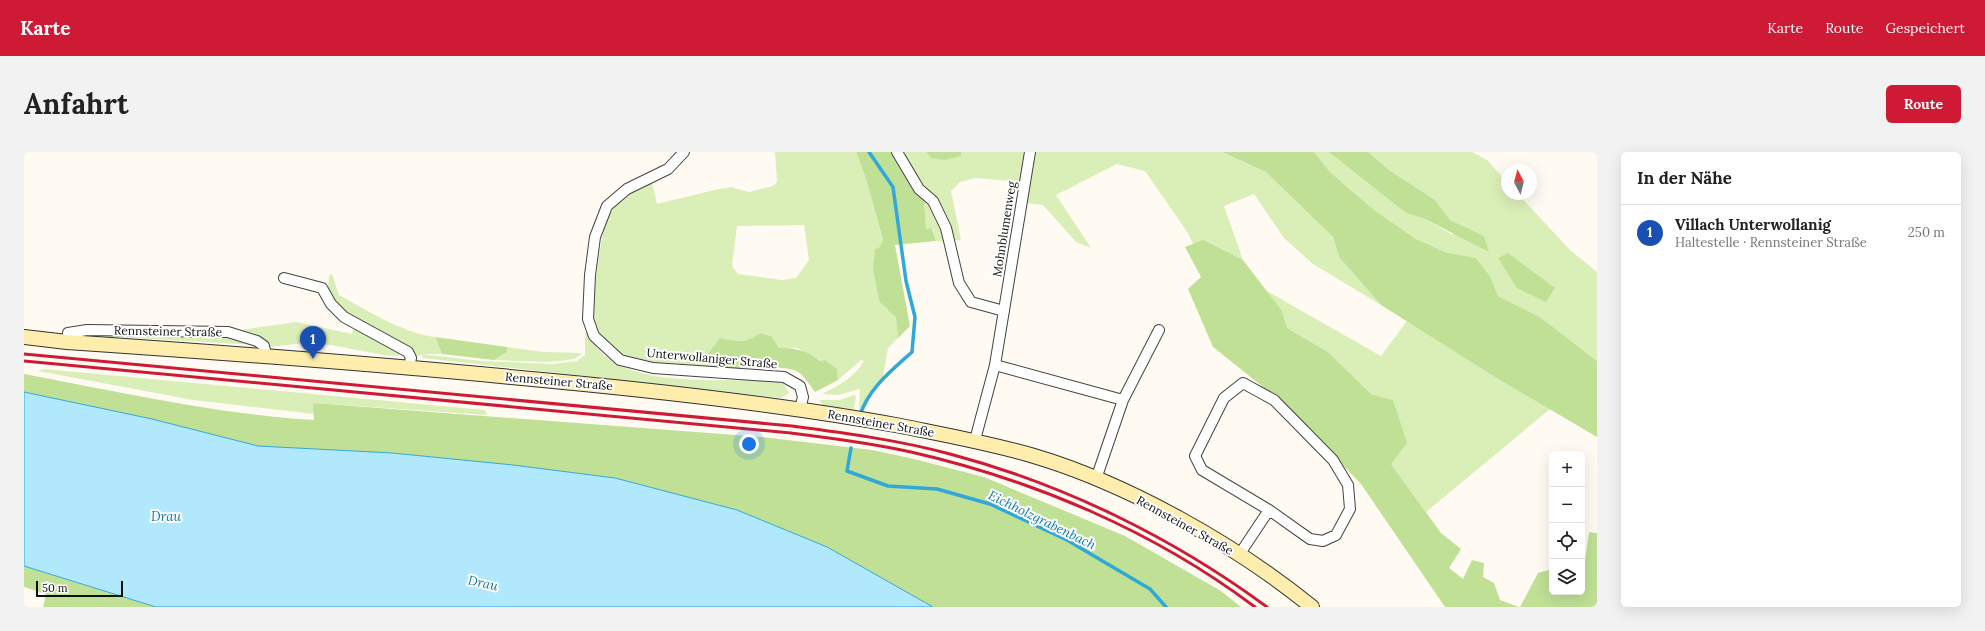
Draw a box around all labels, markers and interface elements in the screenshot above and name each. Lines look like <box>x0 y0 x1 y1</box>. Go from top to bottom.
text: Karte <box>20 16 71 40</box>
text: Karte <box>1767 19 1803 37</box>
text: Route <box>1825 19 1863 37</box>
text: Gespeichert <box>1885 19 1965 37</box>
button: Route <box>1886 85 1961 123</box>
text: Anfahrt <box>24 86 128 122</box>
north arrow <box>1501 164 1537 200</box>
text: In der Nähe <box>1637 167 1732 189</box>
street label: Mohnblumenweg <box>989 180 1019 278</box>
text: Villach Unterwollanig <box>1675 215 1831 234</box>
text: 1 <box>1647 224 1653 241</box>
text: 250 m <box>1908 224 1945 241</box>
text: Haltestelle · Rennsteiner Straße <box>1675 234 1867 251</box>
street label: Rennsteiner Straße <box>114 323 223 339</box>
pin: 1 <box>300 326 326 359</box>
street label: Unterwollaniger Straße <box>646 345 779 371</box>
street label: Rennsteiner Straße <box>504 369 614 393</box>
street label: Rennsteiner Straße <box>826 406 936 440</box>
your location <box>739 434 759 454</box>
map controls <box>1549 451 1585 595</box>
button: + <box>1549 451 1585 487</box>
water label: Eichholzgrabenbach <box>985 487 1099 554</box>
button: − <box>1549 487 1585 523</box>
street label: Rennsteiner Straße <box>1134 492 1236 558</box>
water label: Drau <box>151 508 181 525</box>
button: locate <box>1549 523 1585 559</box>
button: layers <box>1549 559 1585 595</box>
water label: Drau <box>466 572 500 595</box>
scale bar <box>36 579 123 598</box>
text: 50 m <box>42 581 68 595</box>

